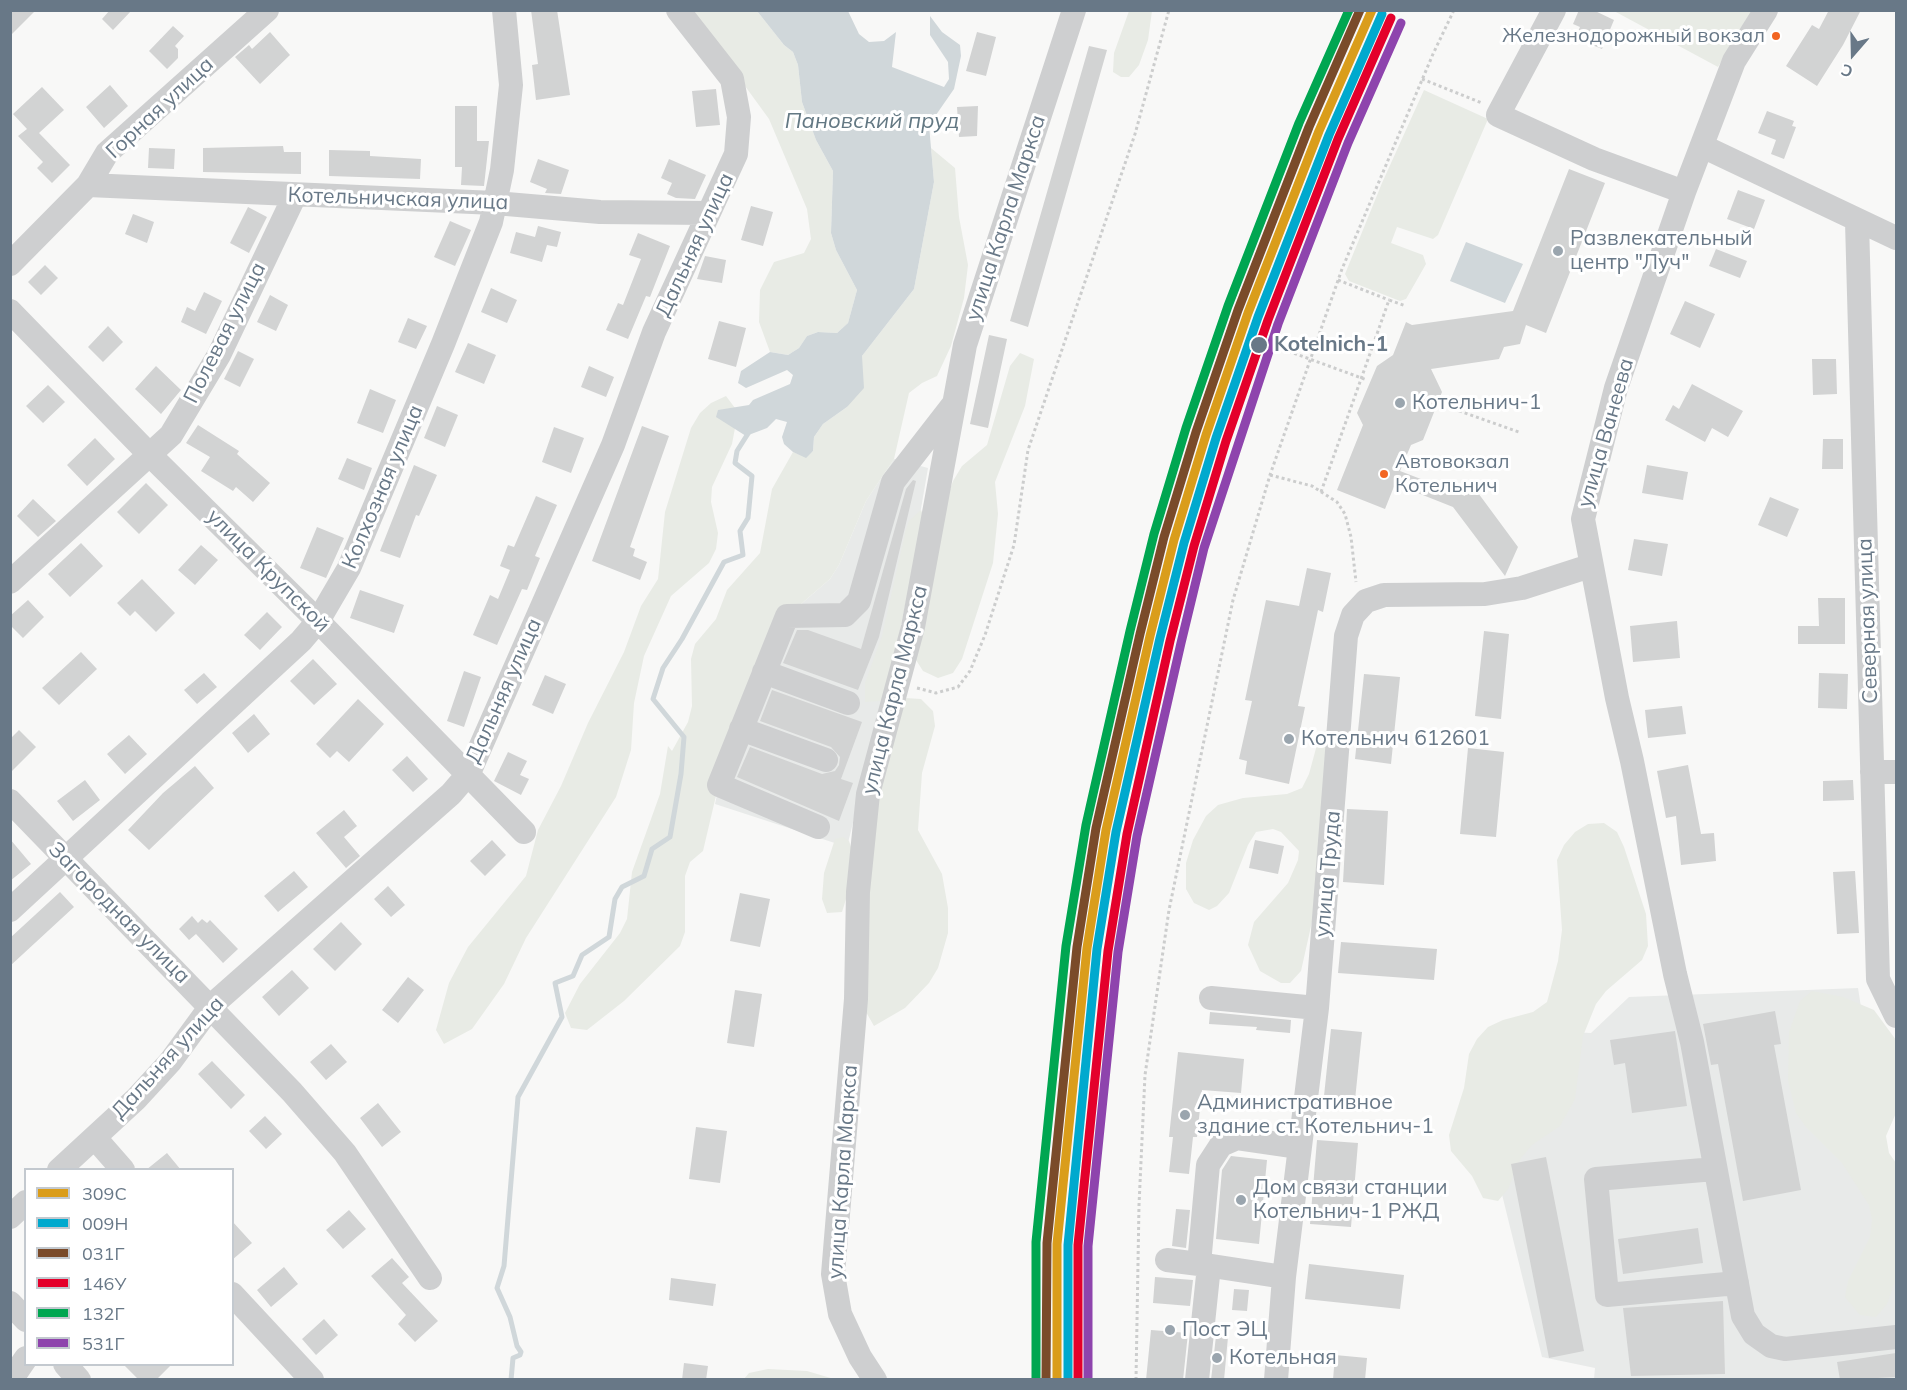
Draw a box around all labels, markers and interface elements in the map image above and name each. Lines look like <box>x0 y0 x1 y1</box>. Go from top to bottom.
place label: Железнодорожный вокзал <box>1502 24 1765 48</box>
north arrow <box>1823 24 1883 84</box>
marker: Железнодорожный вокзал <box>1770 30 1782 42</box>
street label: Горная улица <box>101 52 219 164</box>
text: С <box>1838 60 1855 82</box>
water label: Пановский пруд <box>785 108 959 134</box>
street label: улица Карла Маркса <box>961 112 1051 324</box>
street label: Дальняя улица <box>651 169 739 321</box>
street label: Котельничская улица <box>287 183 509 215</box>
place label: Развлекательный центр "Луч" <box>1570 226 1752 276</box>
marker: Развлекательный центр "Луч" <box>1551 244 1565 258</box>
street label: Полевая улица <box>179 258 271 408</box>
place label: Kotelnich-1 <box>1274 332 1388 358</box>
marker: Kotelnich-1 <box>1249 335 1269 355</box>
street label: улица Ванеева <box>1573 355 1639 511</box>
place label: Котельнич-1 <box>1412 390 1541 416</box>
marker: Котельнич-1 <box>1393 396 1407 410</box>
street label: Колхозная улица <box>337 401 429 573</box>
place label: Автовокзал Котельнич <box>1395 450 1509 497</box>
marker: Автовокзал Котельнич <box>1378 468 1390 480</box>
street label: улица Крупской <box>201 504 335 638</box>
street label: Северная улица <box>1853 538 1883 704</box>
street label: улица Карла Маркса <box>857 583 933 797</box>
street label: Дальняя улица <box>461 615 547 767</box>
place label: Котельнич 612601 <box>1301 726 1490 752</box>
marker: Котельнич 612601 <box>1282 732 1296 746</box>
street label: улица Труда <box>1310 810 1346 938</box>
street label: Загородная улица <box>43 837 195 989</box>
street label: Дальняя улица <box>107 992 229 1124</box>
street label: улица Карла Маркса <box>823 1064 863 1280</box>
place label: Административное здание ст. Котельнич-1 <box>1197 1090 1434 1140</box>
marker: Административное здание ст. Котельнич-1 <box>1178 1108 1192 1122</box>
legend <box>24 1168 234 1366</box>
place label: Дом связи станции Котельнич-1 РЖД <box>1253 1175 1448 1225</box>
text: 309С <box>82 1182 127 1205</box>
marker: Дом связи станции Котельнич-1 РЖД <box>1234 1193 1248 1207</box>
text: 009Н <box>82 1212 128 1235</box>
text: 031Г <box>82 1242 124 1265</box>
text: 146У <box>82 1272 126 1295</box>
text: 132Г <box>82 1302 124 1325</box>
place label: Пост ЭЦ <box>1182 1317 1267 1343</box>
marker: Пост ЭЦ <box>1163 1323 1177 1337</box>
text: 531Г <box>82 1332 124 1355</box>
place label: Котельная <box>1229 1345 1337 1371</box>
marker: Котельная <box>1210 1351 1224 1365</box>

